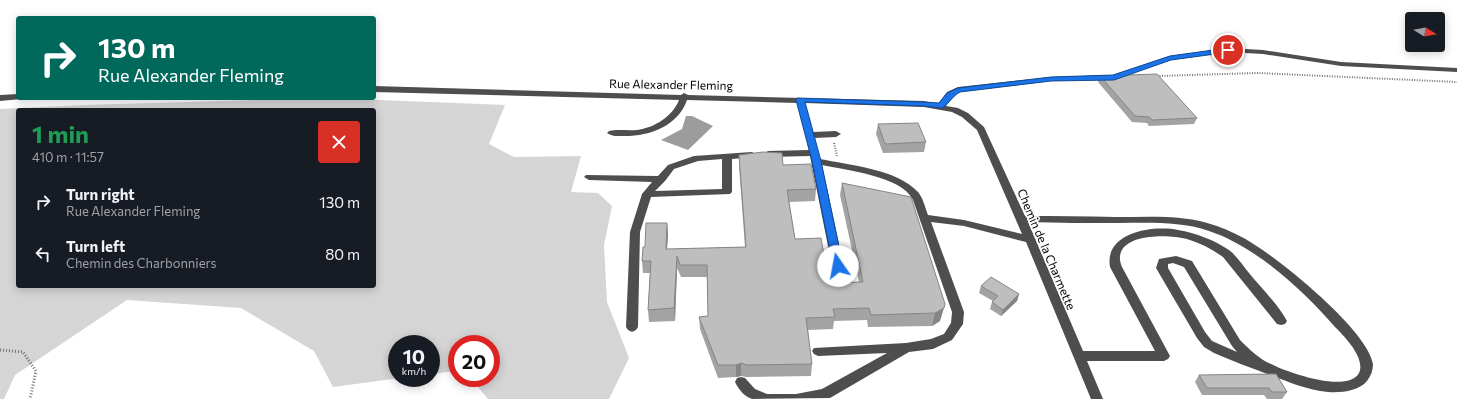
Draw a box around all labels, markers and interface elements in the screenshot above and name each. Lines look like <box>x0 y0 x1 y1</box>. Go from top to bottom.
north arrow <box>1405 12 1445 52</box>
map controls <box>1405 12 1445 52</box>
text: 130 m <box>98 30 175 64</box>
icon: right <box>32 32 84 84</box>
pin <box>1211 33 1245 67</box>
icon: arrive <box>1217 39 1239 61</box>
text: Rue Alexander Fleming <box>98 64 284 86</box>
street label: Rue Alexander Fleming <box>609 76 734 92</box>
text: 1 min <box>32 119 89 148</box>
button: close <box>318 121 360 163</box>
text: 410 m · 11:57 <box>32 149 104 165</box>
text: Turn right <box>66 185 135 203</box>
street label: Chemin de la Charmette <box>1015 186 1079 312</box>
icon: right <box>32 191 54 213</box>
text: 130 m <box>319 193 360 211</box>
text: Rue Alexander Fleming <box>66 203 200 219</box>
text: Turn left <box>66 237 125 255</box>
icon: left <box>32 243 54 265</box>
text: 80 m <box>325 245 360 263</box>
position arrow <box>817 245 859 287</box>
text: Chemin des Charbonniers <box>66 255 216 271</box>
speed limit sign: 20 <box>448 335 500 387</box>
text: 10 <box>403 344 425 368</box>
text: km/h <box>402 365 426 377</box>

